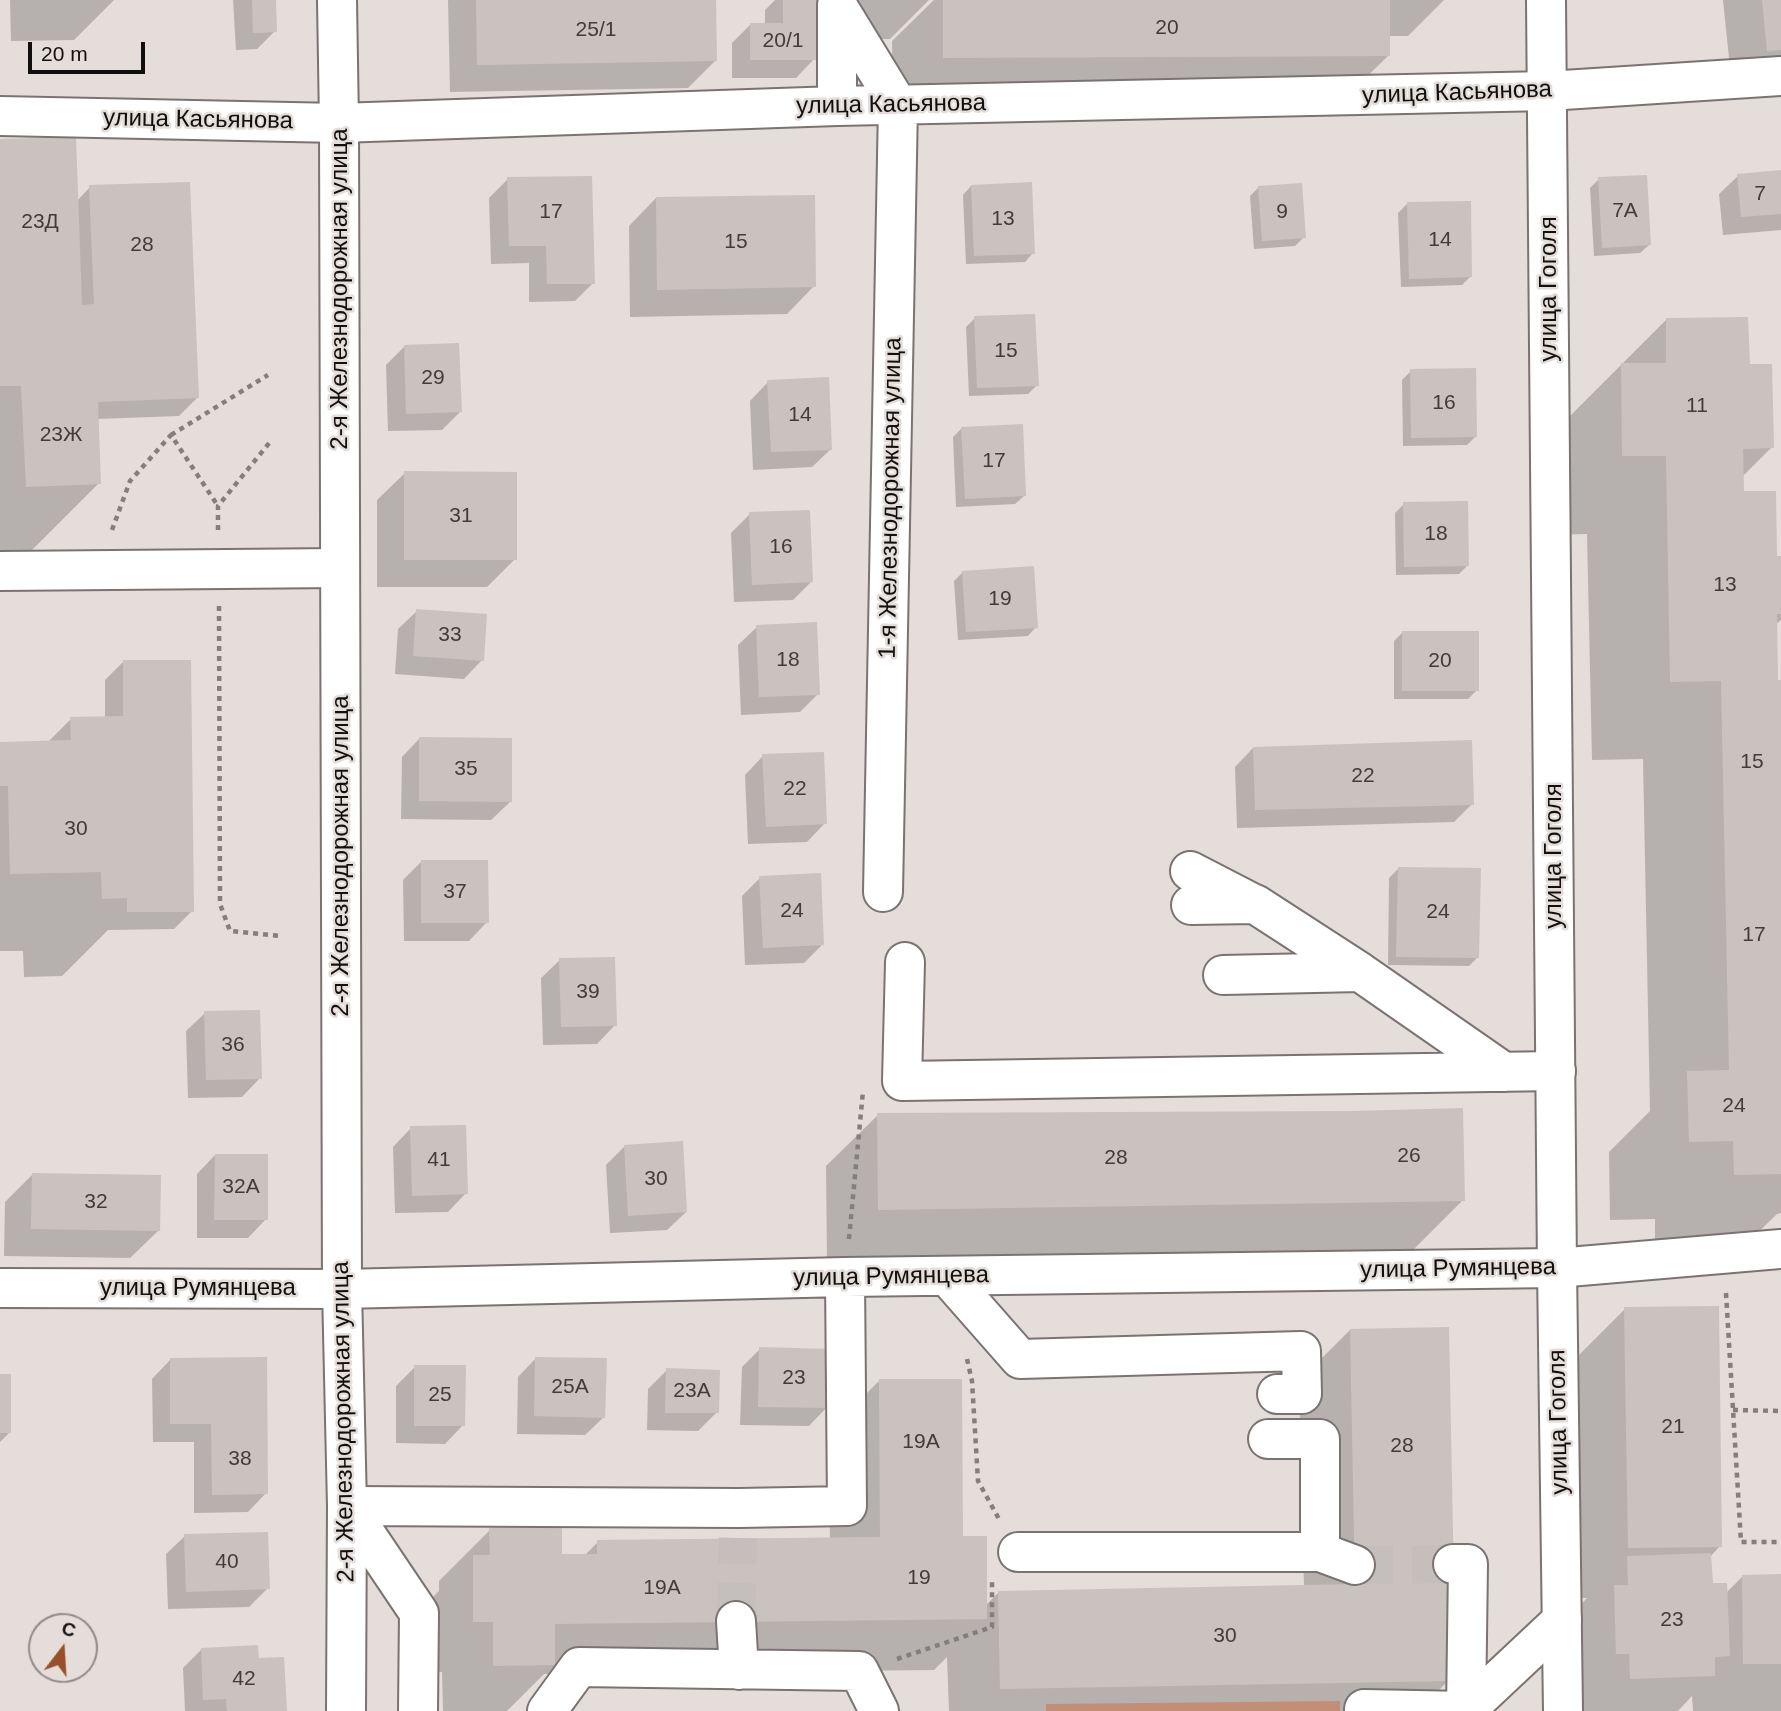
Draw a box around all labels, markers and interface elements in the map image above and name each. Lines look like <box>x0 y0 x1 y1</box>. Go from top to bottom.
house number: 20 <box>1155 15 1179 41</box>
house number: 25/1 <box>576 17 616 43</box>
scale bar <box>32 28 149 72</box>
house number: 20/1 <box>763 28 803 54</box>
text: 20 m <box>41 42 88 65</box>
street label: улица Касьянова <box>1362 75 1552 111</box>
street label: улица Касьянова <box>796 89 986 121</box>
street label: улица Касьянова <box>103 104 293 136</box>
street label: 2-я Железнодорожная улица <box>326 128 354 450</box>
house number: 7 <box>1754 181 1766 207</box>
house number: 7А <box>1612 198 1638 224</box>
house number: 17 <box>539 199 563 225</box>
house number: 9 <box>1276 199 1288 225</box>
house number: 13 <box>991 206 1015 232</box>
house number: 23Д <box>21 209 59 235</box>
street label: улица Гоголя <box>1535 216 1563 362</box>
house number: 14 <box>1428 227 1452 253</box>
house number: 15 <box>724 229 748 255</box>
house number: 28 <box>130 232 154 258</box>
street label: 1-я Железнодорожная улица <box>874 337 908 659</box>
house number: 15 <box>994 338 1018 364</box>
house number: 29 <box>421 365 445 391</box>
house number: 16 <box>1432 390 1456 416</box>
house number: 11 <box>1686 393 1708 419</box>
house number: 14 <box>788 402 812 428</box>
house number: 23Ж <box>40 422 82 448</box>
house number: 17 <box>982 448 1006 474</box>
house number: 31 <box>449 503 473 529</box>
house number: 18 <box>1424 521 1448 547</box>
house number: 16 <box>769 534 793 560</box>
house number: 13 <box>1713 572 1737 598</box>
house number: 19 <box>988 586 1012 612</box>
house number: 33 <box>438 622 462 648</box>
house number: 18 <box>776 647 800 673</box>
house number: 20 <box>1428 648 1452 674</box>
street label: 2-я Железнодорожная улица <box>327 695 355 1017</box>
house number: 15 <box>1740 749 1764 775</box>
house number: 35 <box>454 756 478 782</box>
house number: 22 <box>1351 763 1375 789</box>
house number: 22 <box>783 776 807 802</box>
street label: улица Гоголя <box>1540 783 1568 929</box>
house number: 30 <box>64 816 88 842</box>
house number: 37 <box>443 879 467 905</box>
house number: 24 <box>780 898 804 924</box>
house number: 24 <box>1426 899 1450 925</box>
house number: 17 <box>1742 922 1766 948</box>
house number: 39 <box>576 979 600 1005</box>
house number: 36 <box>221 1032 245 1058</box>
house number: 24 <box>1722 1093 1746 1119</box>
house number: 26 <box>1397 1143 1421 1169</box>
house number: 28 <box>1104 1145 1128 1171</box>
house number: 41 <box>427 1147 451 1173</box>
house number: 30 <box>644 1166 668 1192</box>
house number: 32А <box>222 1174 260 1200</box>
house number: 32 <box>84 1189 108 1215</box>
street label: улица Румянцева <box>1360 1253 1556 1285</box>
street label: 2-я Железнодорожная улица <box>327 1261 361 1583</box>
street label: улица Румянцева <box>793 1261 989 1293</box>
street label: улица Румянцева <box>100 1274 296 1302</box>
street label: улица Гоголя <box>1543 1349 1575 1495</box>
house number: 23 <box>782 1365 806 1391</box>
house number: 25А <box>551 1374 589 1400</box>
house number: 23А <box>673 1378 711 1404</box>
house number: 25 <box>428 1382 452 1408</box>
house number: 21 <box>1661 1414 1685 1440</box>
house number: 19А <box>902 1429 940 1455</box>
house number: 28 <box>1390 1433 1414 1459</box>
house number: 38 <box>228 1446 252 1472</box>
house number: 40 <box>215 1549 239 1575</box>
house number: 19 <box>907 1565 931 1591</box>
house number: 19А <box>643 1575 681 1601</box>
house number: 23 <box>1660 1607 1684 1633</box>
north arrow <box>28 1613 98 1683</box>
text: С <box>59 1617 78 1641</box>
house number: 30 <box>1213 1623 1237 1649</box>
house number: 42 <box>232 1666 256 1692</box>

